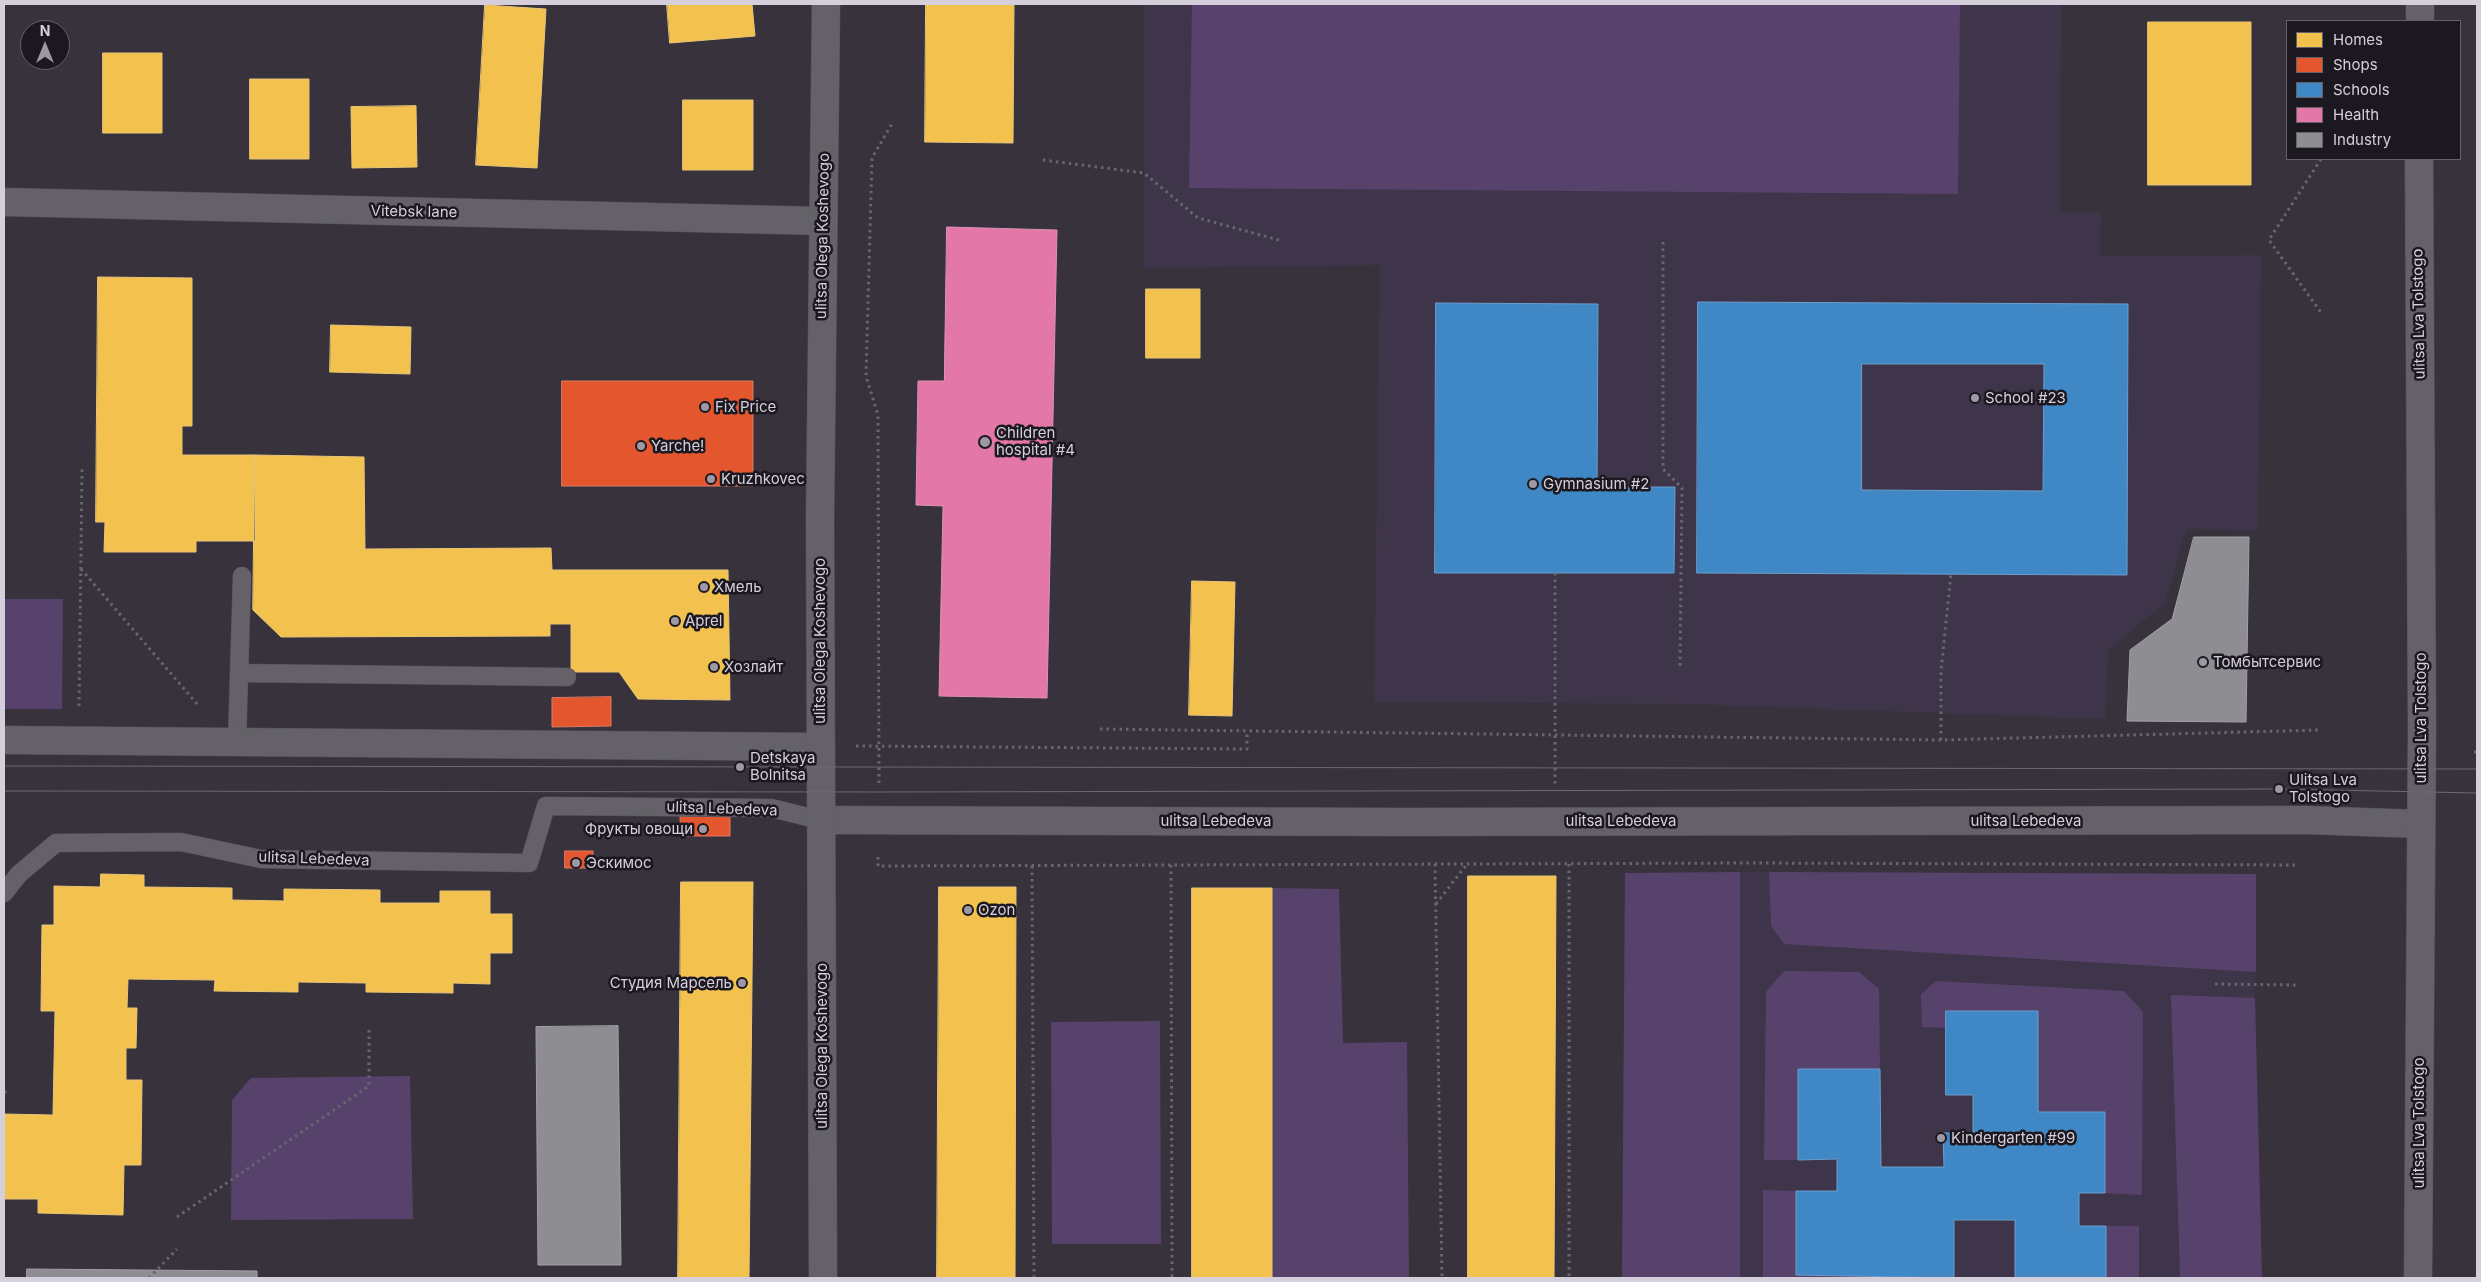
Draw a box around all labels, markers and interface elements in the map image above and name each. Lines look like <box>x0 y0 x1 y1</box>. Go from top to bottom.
north arrow <box>20 20 70 70</box>
legend <box>2286 20 2461 160</box>
text: N <box>40 22 50 39</box>
text: Homes <box>2333 30 2383 49</box>
text: Shops <box>2333 55 2378 74</box>
text: Schools <box>2333 80 2390 99</box>
text: Health <box>2333 105 2379 124</box>
text: Industry <box>2333 130 2391 149</box>
street label: ulitsa Olega Koshevogo <box>813 153 833 319</box>
street label: Vitebsk lane <box>370 202 458 222</box>
street label: ulitsa Lva Tolstogo <box>2409 248 2429 380</box>
place label: School #23 <box>1985 389 2066 407</box>
marker: School #23 <box>1969 392 1981 404</box>
place label: Fix Price <box>715 398 776 416</box>
marker: Fix Price <box>699 401 711 413</box>
place label: Children hospital #4 <box>996 424 1075 459</box>
marker: Children hospital #4 <box>978 435 992 449</box>
place label: Yarche! <box>651 437 704 455</box>
marker: Yarche! <box>635 440 647 452</box>
place label: Kruzhkovec <box>721 470 805 488</box>
marker: Kruzhkovec <box>705 473 717 485</box>
place label: Gymnasium #2 <box>1543 475 1649 493</box>
marker: Gymnasium #2 <box>1527 478 1539 490</box>
street label: ulitsa Olega Koshevogo <box>811 558 829 724</box>
place label: Хмель <box>714 578 762 596</box>
marker: Хмель <box>698 581 710 593</box>
place label: Aprel <box>685 612 722 630</box>
marker: Aprel <box>669 615 681 627</box>
place label: Томбытсервис <box>2213 653 2321 671</box>
street label: ulitsa Lva Tolstogo <box>2412 653 2430 783</box>
marker: Томбытсервис <box>2197 656 2209 668</box>
place label: Хозлайт <box>724 658 783 676</box>
marker: Хозлайт <box>708 661 720 673</box>
place label: Detskaya Bolnitsa <box>750 749 815 784</box>
marker: Detskaya Bolnitsa <box>734 761 746 773</box>
place label: Ulitsa Lva Tolstogo <box>2289 771 2357 806</box>
marker: Ulitsa Lva Tolstogo <box>2273 783 2285 795</box>
street label: ulitsa Lebedeva <box>666 798 778 820</box>
street label: ulitsa Lebedeva <box>1160 812 1272 830</box>
street label: ulitsa Lebedeva <box>1565 812 1677 830</box>
street label: ulitsa Lebedeva <box>1970 812 2082 830</box>
place label: Фрукты овощи <box>585 820 693 838</box>
marker: Фрукты овощи <box>697 823 709 835</box>
street label: ulitsa Lebedeva <box>258 848 370 870</box>
place label: Эскимос <box>586 854 652 872</box>
marker: Эскимос <box>570 857 582 869</box>
place label: Ozon <box>978 901 1015 919</box>
marker: Ozon <box>962 904 974 916</box>
street label: ulitsa Olega Koshevogo <box>813 963 831 1129</box>
place label: Студия Марсель <box>610 974 732 992</box>
marker: Студия Марсель <box>736 977 748 989</box>
street label: ulitsa Lva Tolstogo <box>2410 1058 2428 1188</box>
place label: Kindergarten #99 <box>1951 1129 2075 1147</box>
marker: Kindergarten #99 <box>1935 1132 1947 1144</box>

